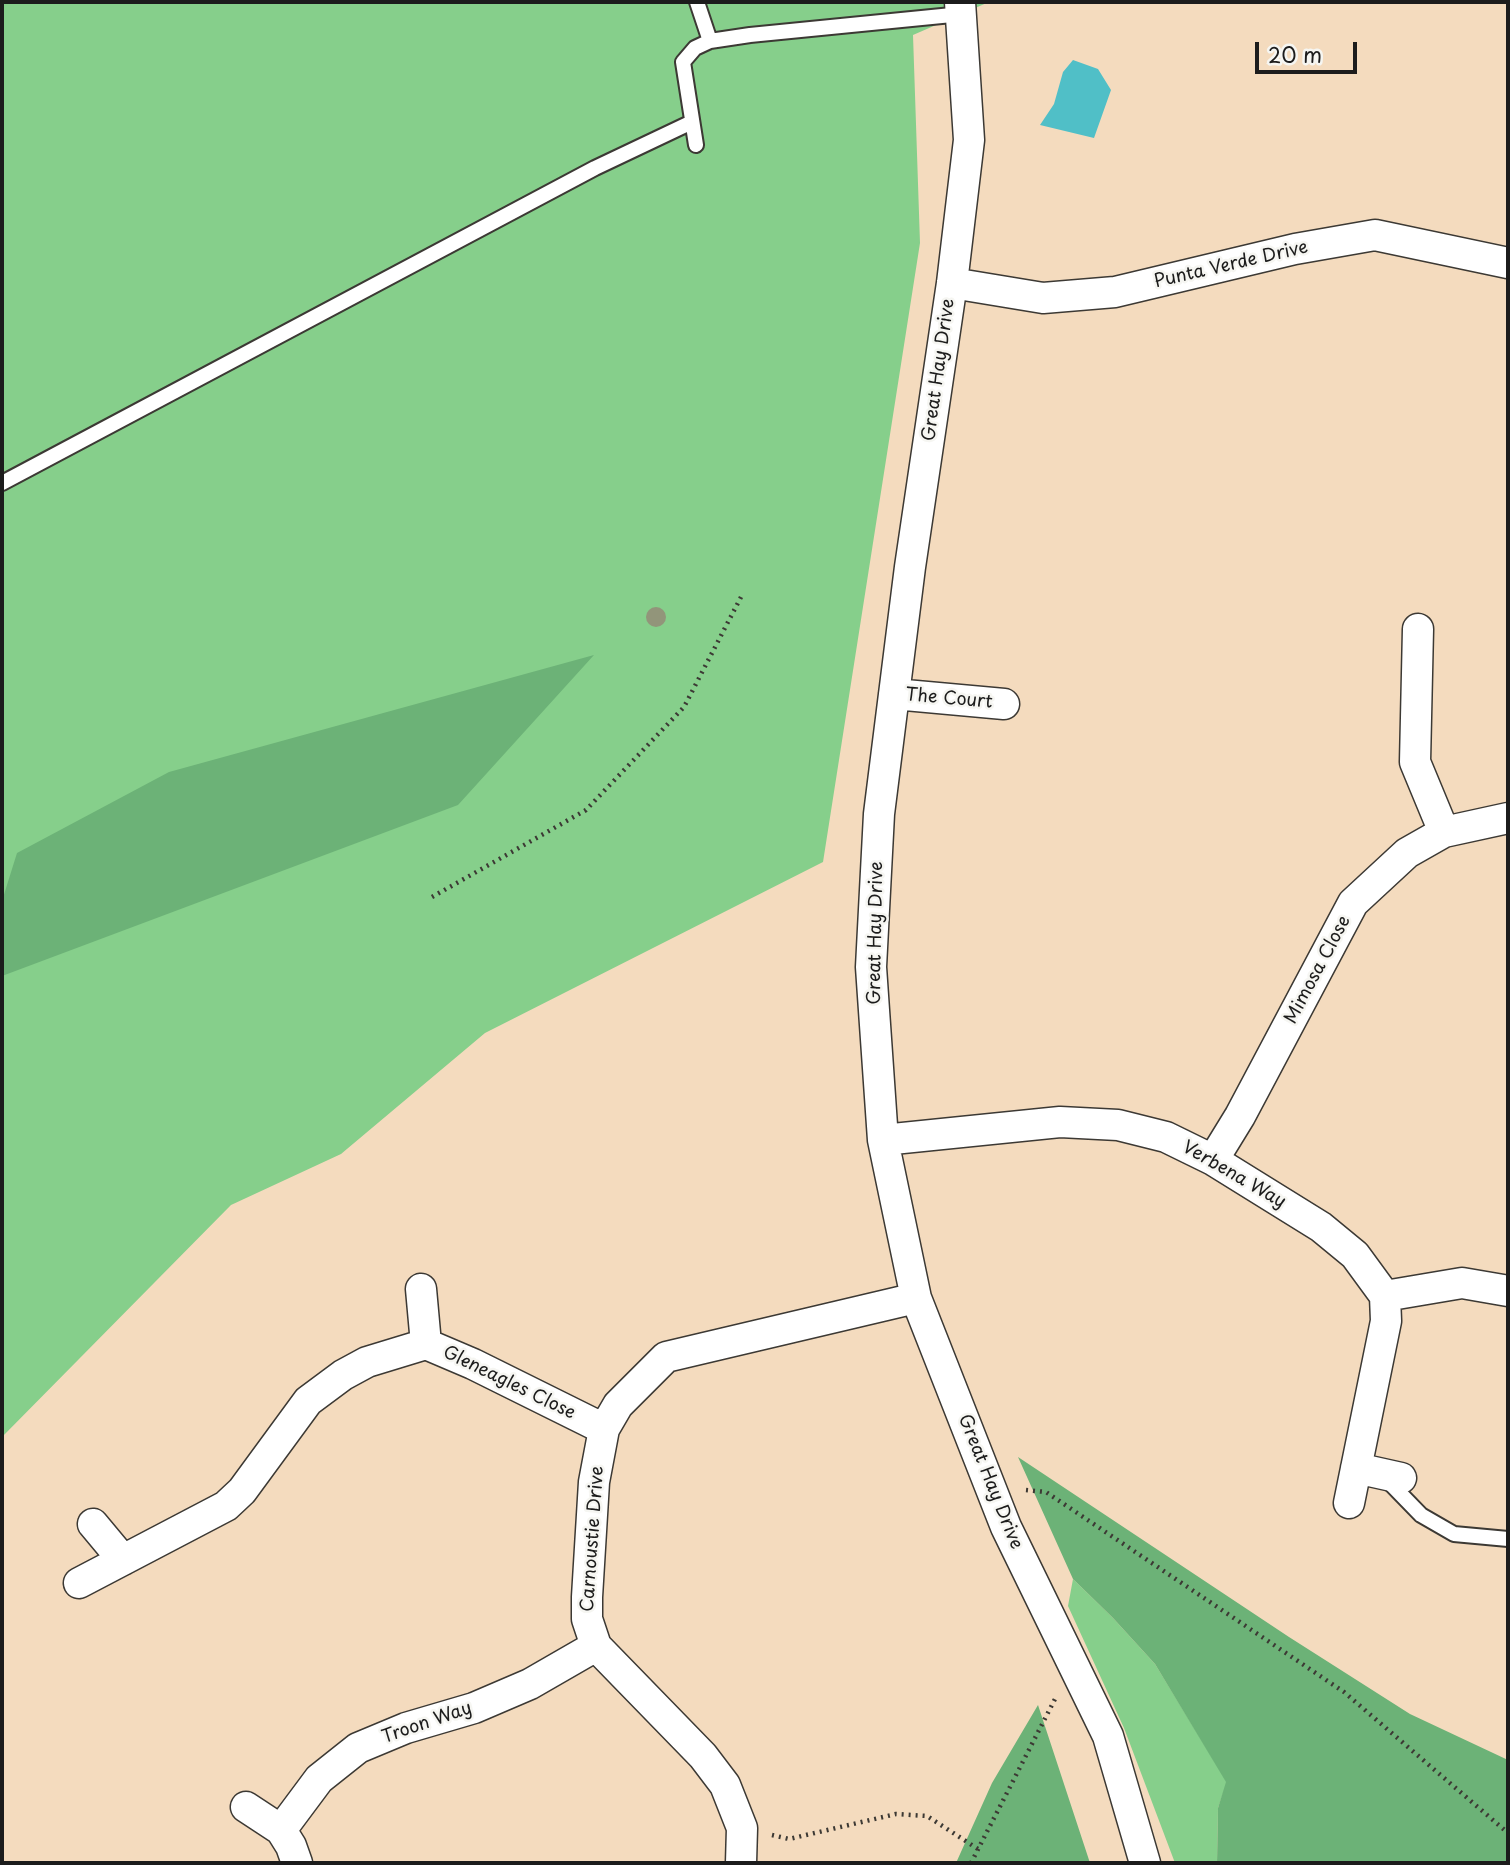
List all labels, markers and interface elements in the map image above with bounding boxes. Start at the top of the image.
scale bar [1258,28,1360,72]
text: 20 m [1268,38,1322,70]
street label: Punta Verde Drive [1152,237,1310,293]
street label: Great Hay Drive [918,297,960,443]
street label: The Court [905,684,993,714]
street label: Great Hay Drive [864,861,888,1005]
street label: Mimosa Close [1280,912,1356,1028]
street label: Verbena Way [1178,1137,1290,1213]
street label: Gleneagles Close [439,1342,579,1424]
street label: Great Hay Drive [953,1411,1027,1553]
street label: Carnoustie Drive [577,1465,609,1613]
street label: Troon Way [379,1698,475,1748]

